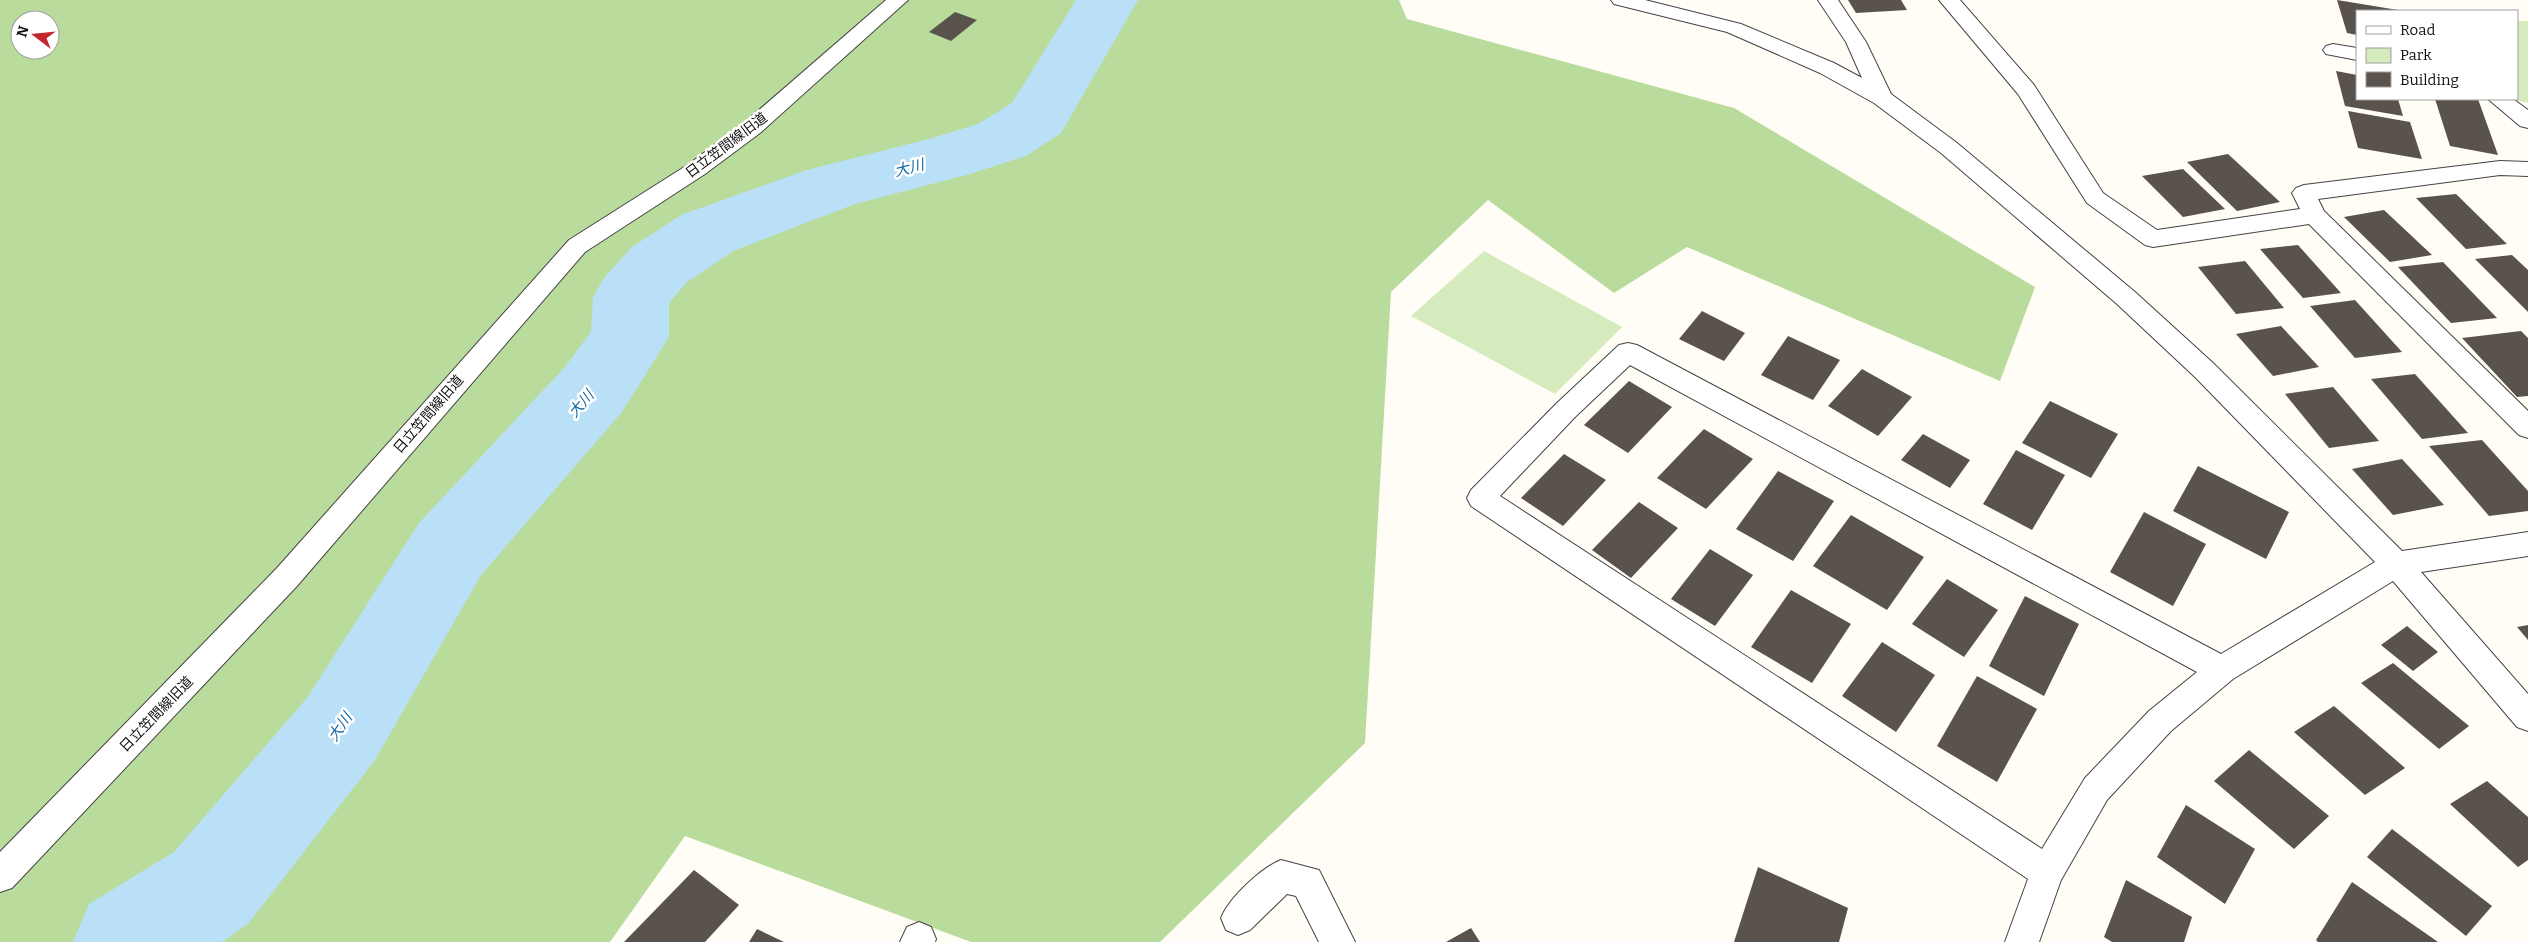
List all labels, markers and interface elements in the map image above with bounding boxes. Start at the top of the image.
north arrow [10,10,60,60]
legend [2356,10,2518,100]
text: Road [2400,21,2435,39]
text: N [13,24,33,39]
text: Park [2400,46,2432,64]
text: Building [2400,71,2459,89]
street label: 日立笠間線旧道 [682,109,771,182]
water label: 大川 [892,155,928,180]
street label: 日立笠間線旧道 [390,372,467,457]
water label: 大川 [564,385,599,421]
street label: 日立笠間線旧道 [116,673,197,755]
water label: 大川 [324,708,357,744]

